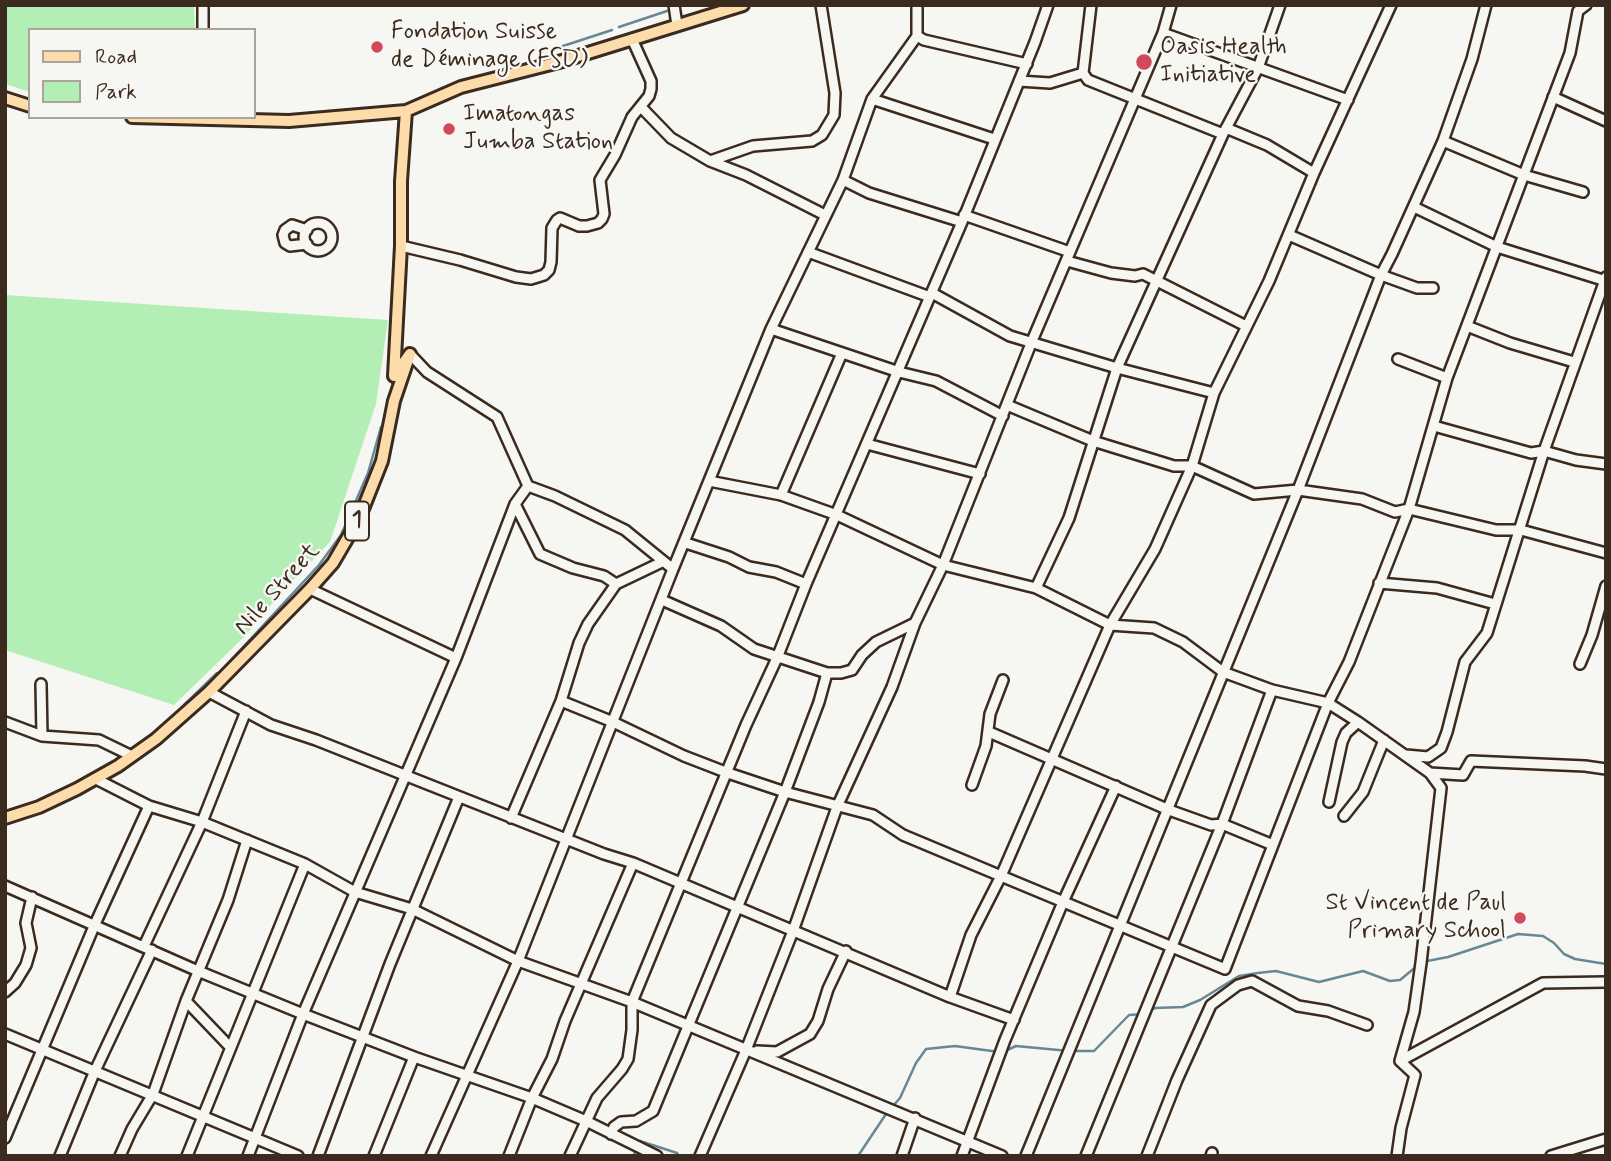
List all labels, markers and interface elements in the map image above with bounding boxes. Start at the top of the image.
place label: Fondation Suisse de Déminage (FSD) [391,19,588,75]
legend [28,28,256,119]
place label: Oasis Health Initiative [1160,34,1287,90]
marker: Fondation Suisse de Déminage (FSD) [369,39,385,55]
text: Road [95,43,137,71]
marker: Oasis Health Initiative [1134,52,1154,72]
text: Park [95,78,137,106]
place label: Imatongas Jumba Station [463,101,613,157]
marker: Imatongas Jumba Station [441,121,457,137]
road number: 1 [345,502,369,540]
street label: Nile Street [229,538,327,642]
place label: St Vincent de Paul Primary School [1326,890,1506,946]
marker: St Vincent de Paul Primary School [1512,910,1528,926]

